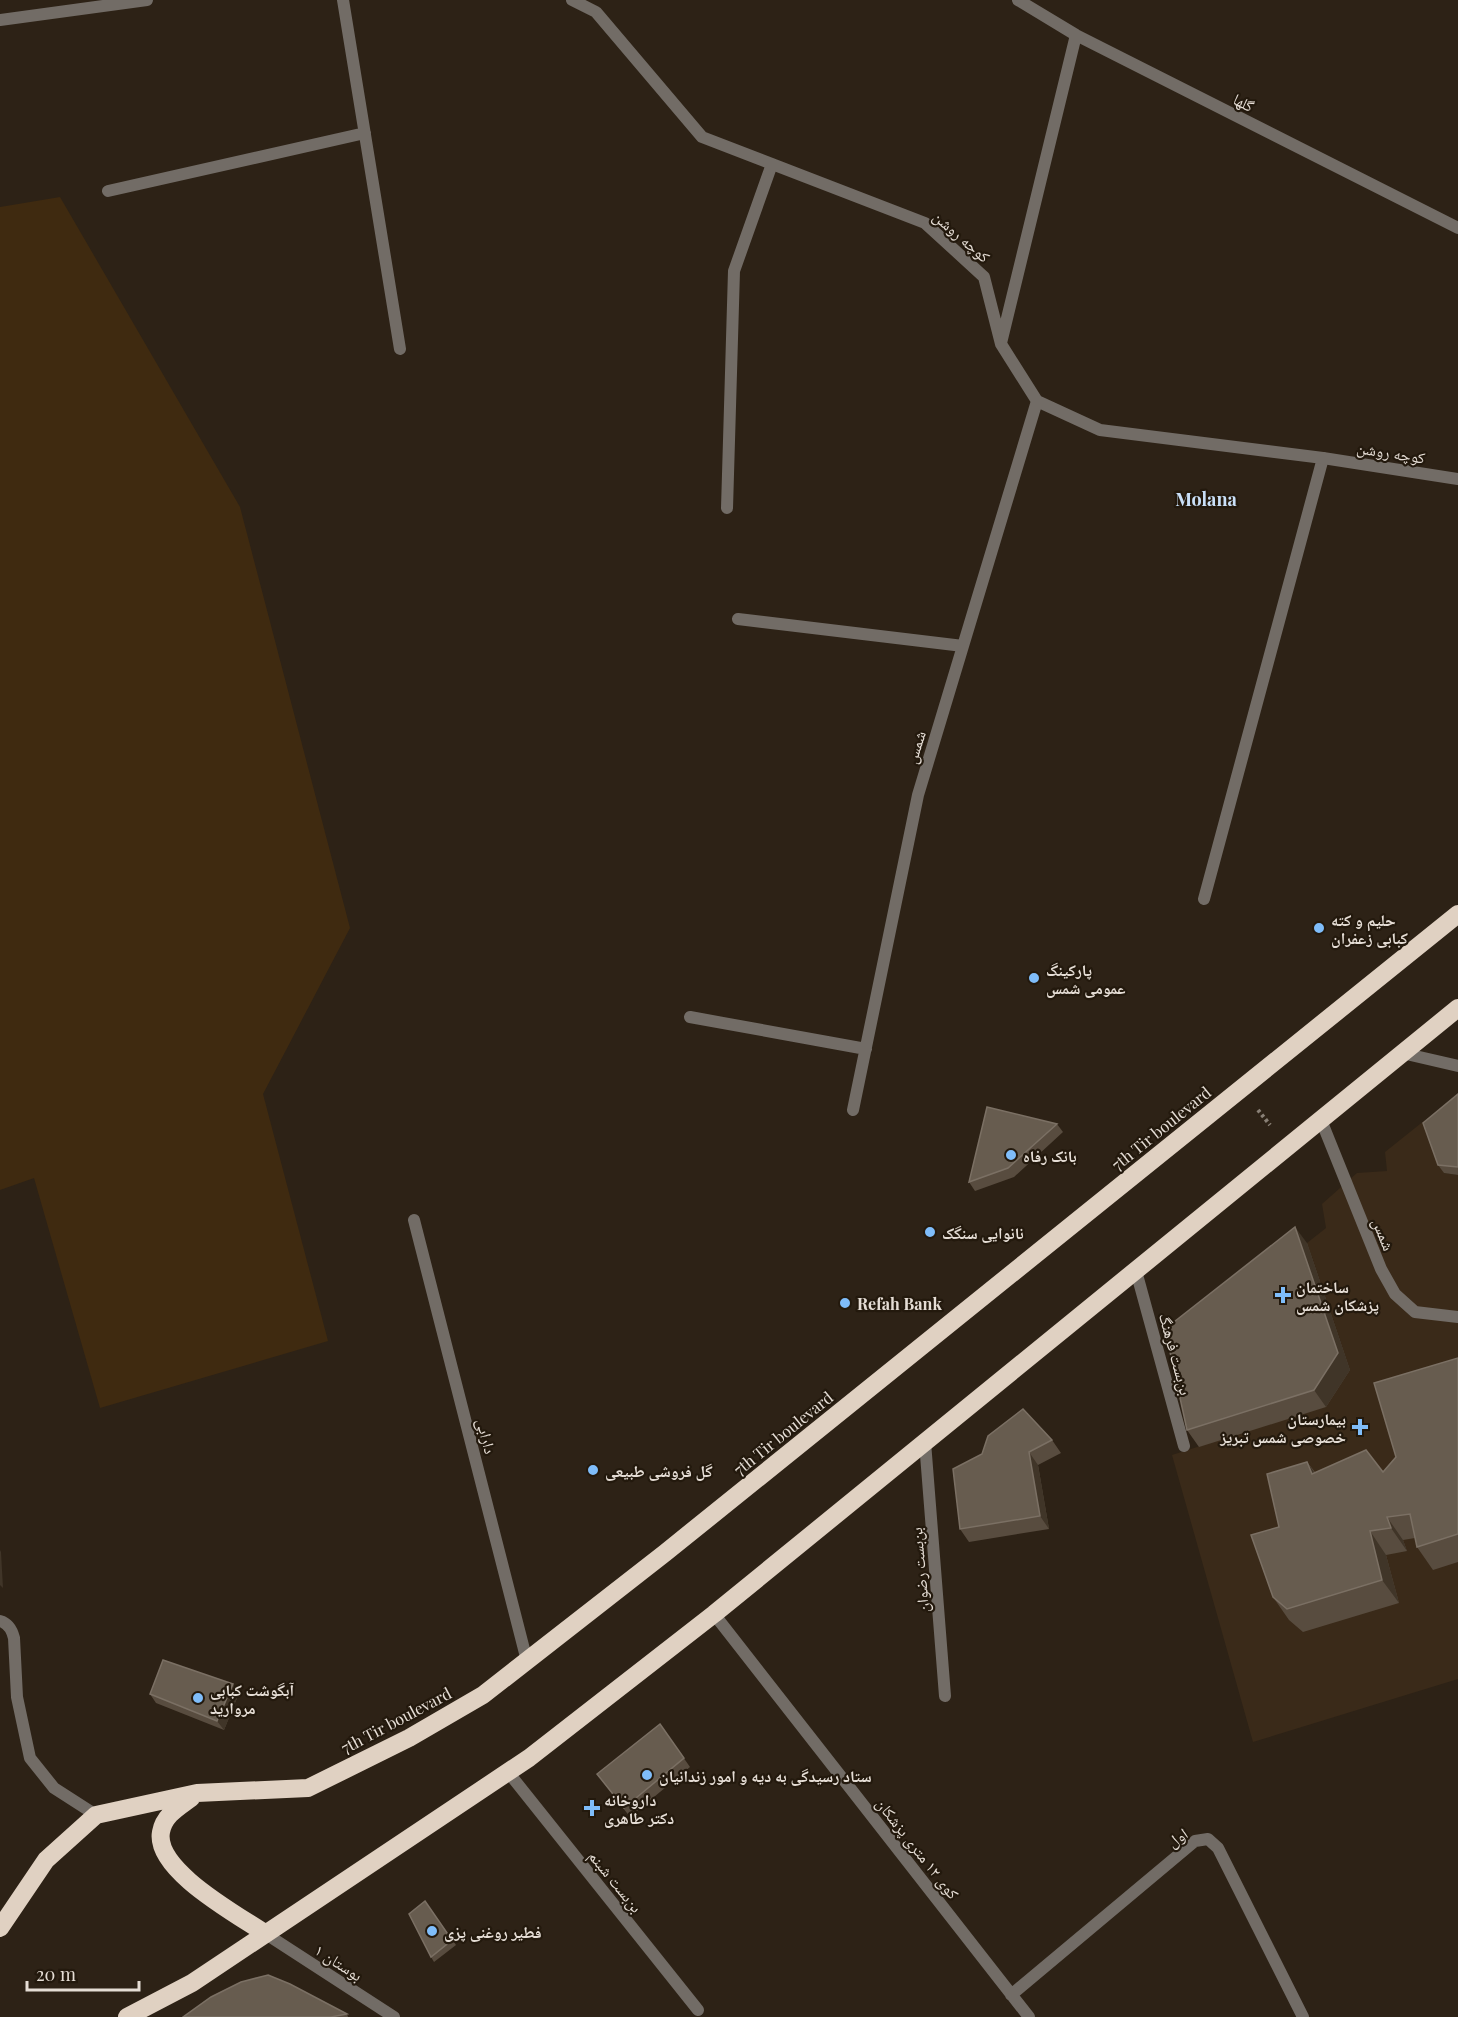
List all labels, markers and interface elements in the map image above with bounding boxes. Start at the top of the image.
street label: گلها [1230,88,1258,116]
street label: کوچه روشن [928,205,995,268]
street label: کوچه روشن [1355,436,1427,469]
district label: Molana [1175,487,1237,511]
street label: شمس [900,728,931,766]
place label: حلیم و کته کبابی زعفران [1331,909,1408,948]
marker: حلیم و کته کبابی زعفران [1312,921,1326,935]
place label: پارکینگ عمومی شمس [1046,959,1125,998]
marker: پارکینگ عمومی شمس [1027,971,1041,985]
street label: 7th Tir boulevard [1107,1081,1215,1175]
place label: بانک رفاه [1023,1145,1077,1166]
marker: بانک رفاه [1004,1148,1018,1162]
street label: شمس [1367,1215,1400,1254]
place label: نانوایی سنگک [942,1222,1024,1243]
marker: نانوایی سنگک [923,1225,937,1239]
place label: ساختمان پزشکان شمس [1296,1276,1379,1315]
marker: ساختمان پزشکان شمس [1274,1286,1292,1304]
place label: Refah Bank [857,1293,942,1314]
marker: Refah Bank [838,1296,852,1310]
street label: بن‌بست فرهنگ [1154,1311,1197,1398]
street label: 7th Tir boulevard [729,1386,837,1480]
place label: بیمارستان خصوصی شمس تبریز [1219,1408,1346,1447]
street label: دارابی [472,1416,502,1456]
marker: بیمارستان خصوصی شمس تبریز [1351,1418,1369,1436]
place label: گل فروشی طبیعی [605,1460,713,1481]
marker: گل فروشی طبیعی [586,1463,600,1477]
street label: بن‌بست رضوان [905,1527,934,1613]
place label: آبگوشت کبابی مروارید [210,1679,295,1718]
street label: 7th Tir boulevard [337,1682,455,1758]
marker: آبگوشت کبابی مروارید [191,1691,205,1705]
place label: ستاد رسیدگی به دیه و امور زندانیان [659,1765,872,1786]
marker: ستاد رسیدگی به دیه و امور زندانیان [640,1768,654,1782]
place label: داروخانه دکتر طاهری [604,1789,674,1828]
street label: کوی ۱۲ متری پزشکان [871,1793,964,1904]
marker: داروخانه دکتر طاهری [585,1801,599,1815]
street label: اول [1162,1822,1192,1852]
street label: بن‌بست شبنم [584,1846,647,1917]
place label: فطیر روغنی پزی [444,1921,542,1942]
marker: فطیر روغنی پزی [425,1924,439,1938]
street label: بوستان ۱ [311,1939,367,1986]
scale bar [27,1954,140,1992]
text: 20 m [36,1962,76,1986]

